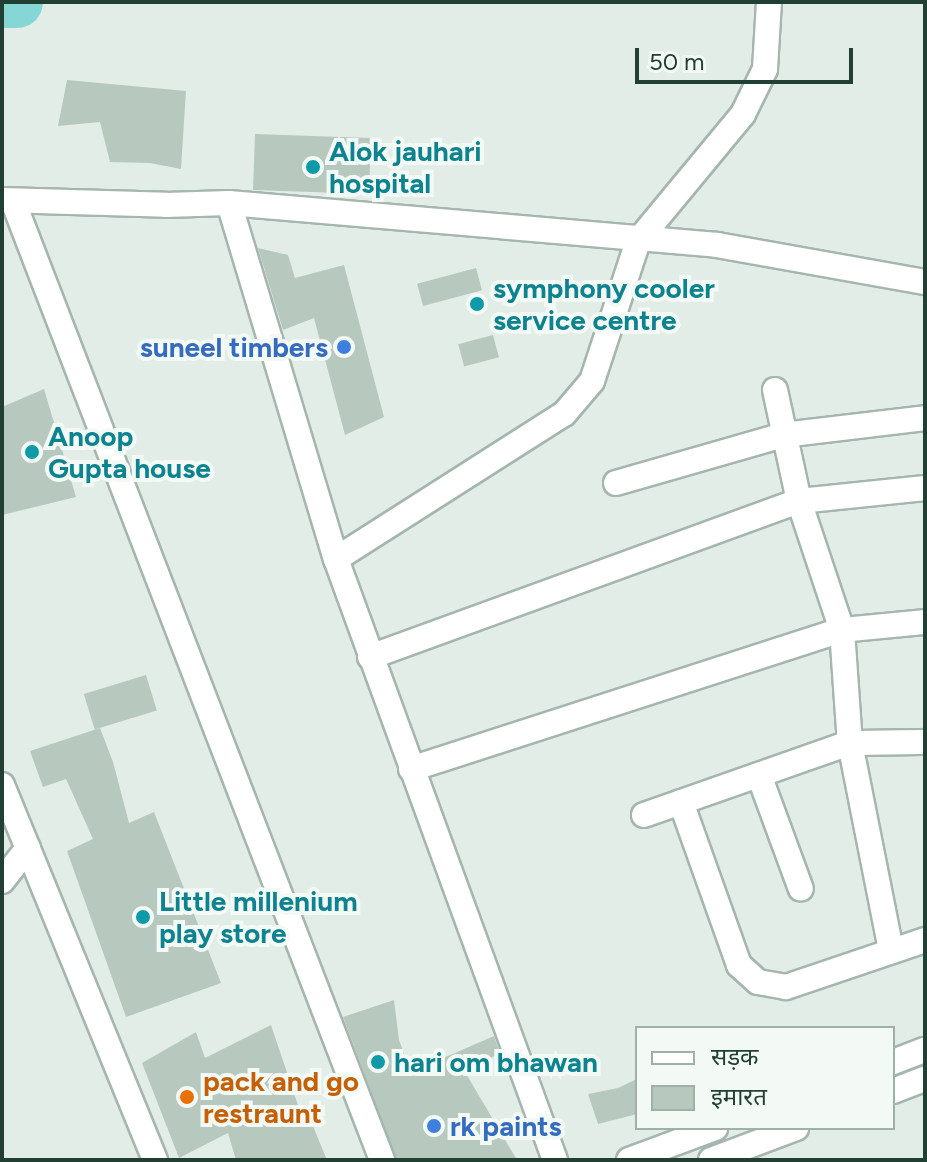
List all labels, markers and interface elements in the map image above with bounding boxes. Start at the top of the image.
scale bar [639,32,857,82]
text: 50 m [649,47,705,76]
place label: Alok jauhari hospital [329,134,482,200]
marker: Alok jauhari hospital [304,158,322,176]
place label: symphony cooler service centre [493,271,715,337]
marker: symphony cooler service centre [468,295,486,313]
place label: suneel timbers [140,330,328,364]
marker: suneel timbers [335,338,353,356]
place label: Anoop Gupta house [48,419,211,485]
marker: Anoop Gupta house [23,443,41,461]
place label: Little millenium play store [159,884,358,950]
marker: Little millenium play store [134,908,152,926]
legend [635,1026,895,1130]
text: सड़क [711,1042,759,1071]
place label: hari om bhawan [394,1045,598,1079]
marker: hari om bhawan [369,1053,387,1071]
place label: pack and go restraunt [203,1064,359,1130]
text: इमारत [711,1082,767,1111]
marker: pack and go restraunt [178,1088,196,1106]
place label: rk paints [450,1109,562,1143]
marker: rk paints [425,1117,443,1135]

